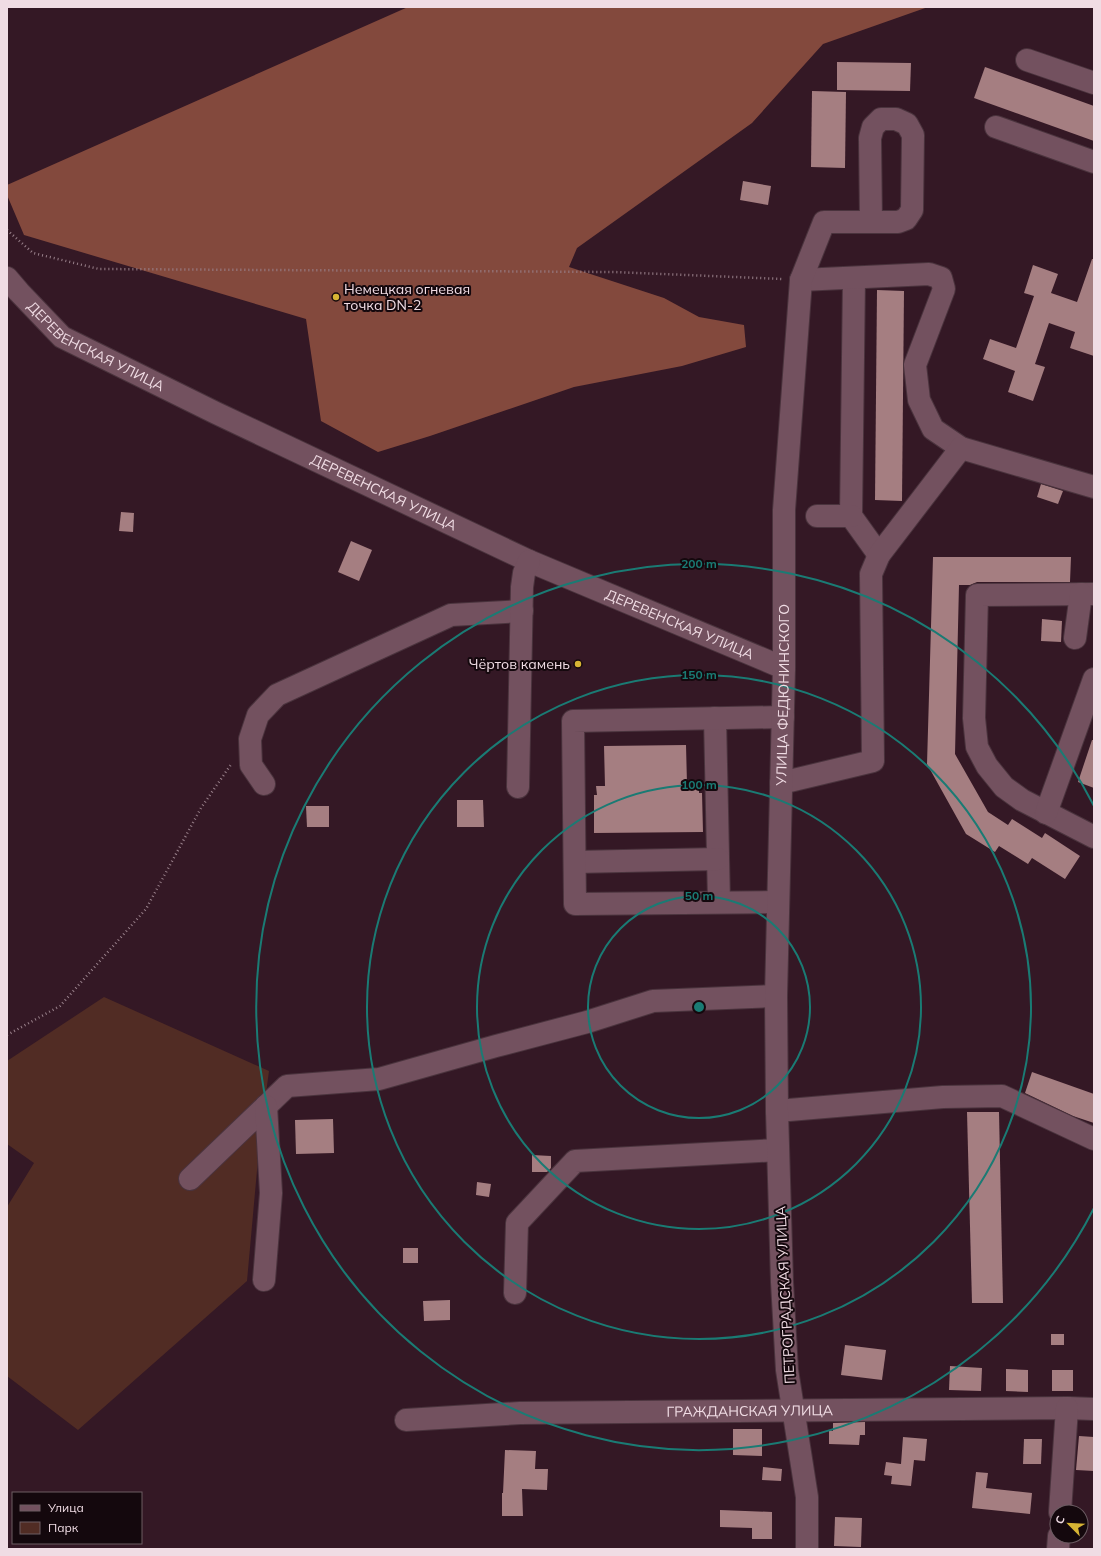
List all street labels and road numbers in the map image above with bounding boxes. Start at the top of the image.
street label: ДЕРЕВЕНСКАЯ УЛИЦА [23,297,168,395]
street label: ДЕРЕВЕНСКАЯ УЛИЦА [308,450,460,535]
street label: ДЕРЕВЕНСКАЯ УЛИЦА [603,585,757,664]
street label: УЛИЦА ФЕДЮНИНСКОГО [772,604,793,787]
street label: ПЕТРОГРАДСКАЯ УЛИЦА [771,1205,799,1385]
street label: ГРАЖДАНСКАЯ УЛИЦА [666,1401,834,1421]

